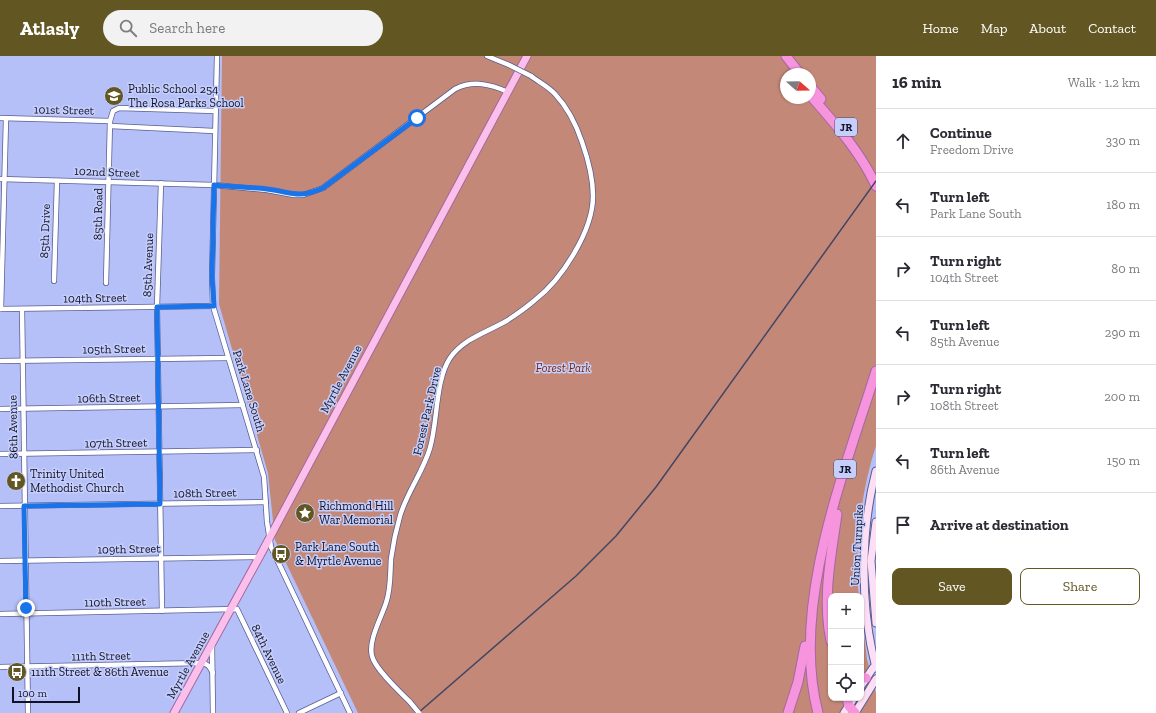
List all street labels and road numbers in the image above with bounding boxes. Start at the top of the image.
street label: 101st Street [34,102,95,118]
road number: JR [835,118,857,136]
street label: 102nd Street [74,164,141,180]
street label: 85th Road [91,187,105,240]
street label: 85th Drive [37,203,53,259]
street label: 85th Avenue [140,232,156,297]
street label: 104th Street [63,290,127,306]
street label: 105th Street [82,341,146,357]
street label: Myrtle Avenue [317,342,365,415]
street label: Park Lane South [230,349,268,434]
street label: Forest Park Drive [410,365,444,457]
street label: 106th Street [77,390,141,406]
street label: 86th Avenue [5,394,21,459]
street label: 107th Street [85,435,148,451]
road number: JR [834,460,856,478]
street label: 108th Street [173,485,237,501]
street label: Union Turnpike [848,503,866,586]
street label: 109th Street [97,541,161,557]
street label: 110th Street [84,594,146,610]
street label: 84th Avenue [249,622,290,686]
street label: Myrtle Avenue [164,628,212,701]
street label: 111th Street [71,648,131,664]

